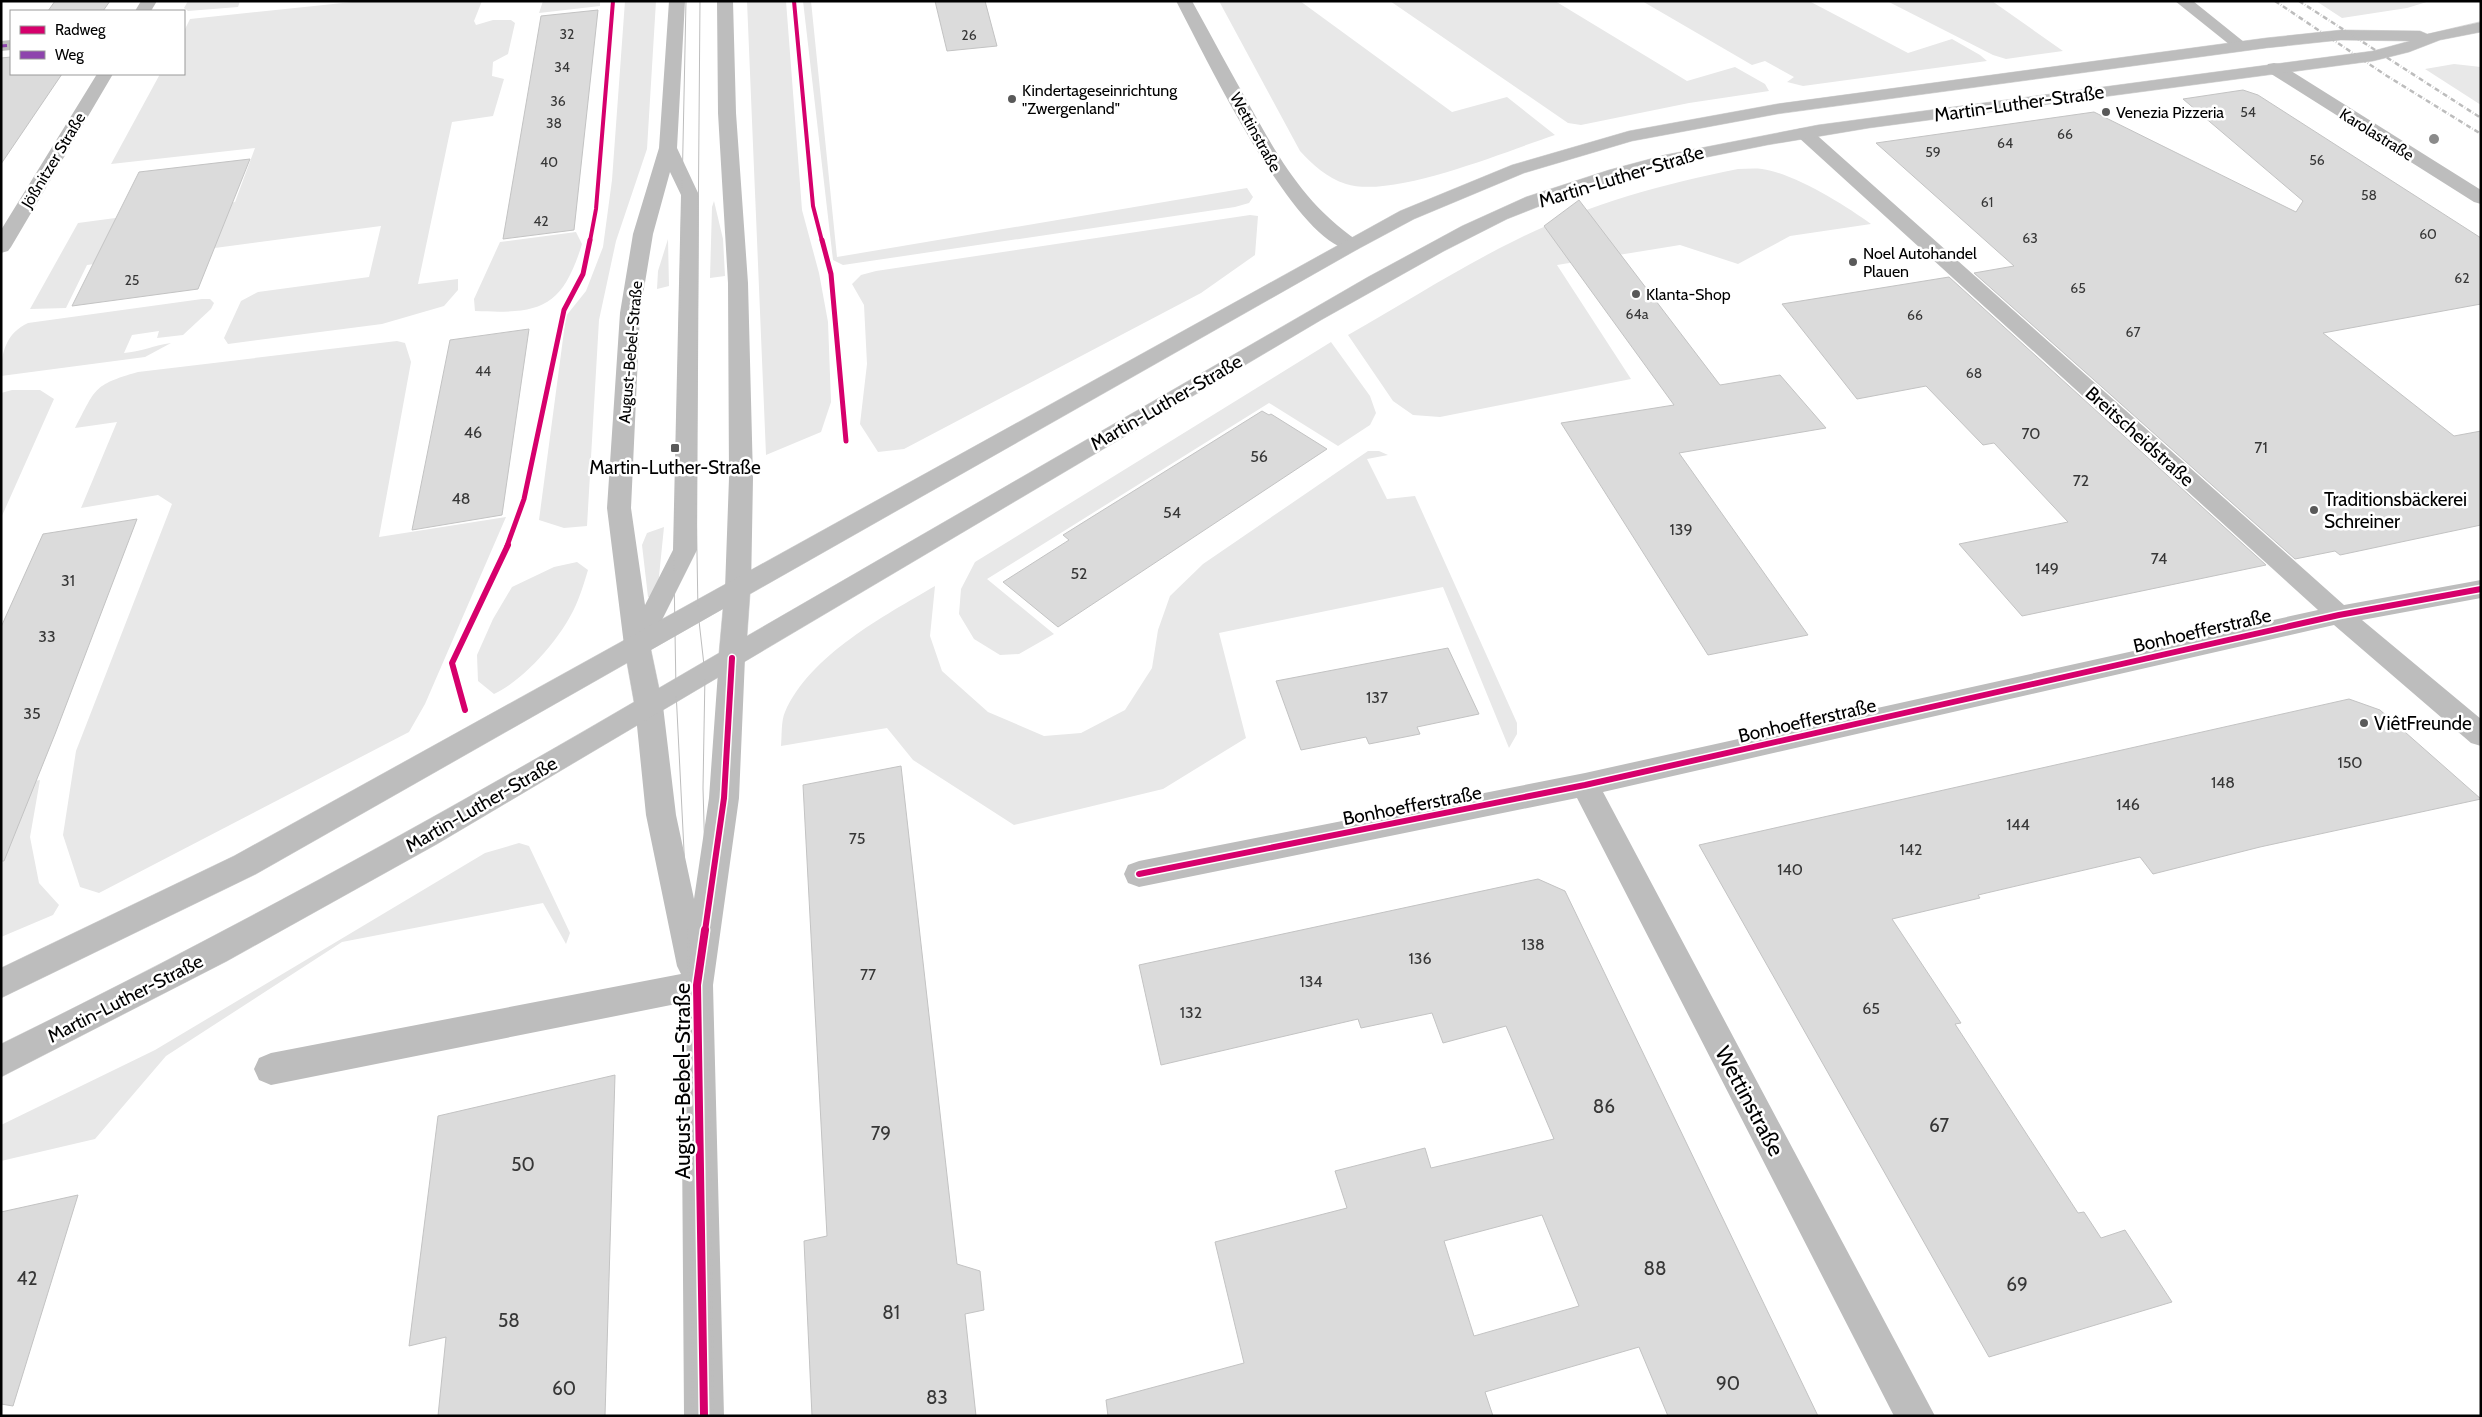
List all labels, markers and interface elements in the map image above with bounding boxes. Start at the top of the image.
legend [10,10,185,75]
text: Radweg [55,21,106,39]
house number: 32 [560,25,574,43]
house number: 26 [961,26,977,44]
text: Weg [55,46,84,64]
house number: 34 [554,58,570,76]
street label: Martin-Luther-Straße [1933,80,2106,127]
place label: Kindertageseinrichtung "Zwergenland" [1022,81,1178,118]
street label: Wettinstraße [1226,89,1285,175]
house number: 36 [550,92,566,110]
marker: Kindertageseinrichtung "Zwergenland" [1006,93,1018,105]
place label: Venezia Pizzeria [2116,103,2224,122]
house number: 54 [2240,103,2256,121]
street label: Karolastraße [2336,104,2417,165]
marker: Venezia Pizzeria [2100,106,2112,118]
street label: Jößnitzer Straße [17,109,89,212]
house number: 38 [546,114,562,132]
house number: 66 [2057,125,2073,143]
house number: 64 [1997,134,2013,152]
street label: Martin-Luther-Straße [1536,140,1707,213]
house number: 59 [1925,143,1941,161]
house number: 56 [2309,151,2325,169]
house number: 40 [540,153,558,171]
house number: 58 [2361,186,2377,204]
house number: 61 [1981,193,1993,211]
house number: 42 [533,212,549,230]
house number: 60 [2419,225,2437,243]
house number: 63 [2022,229,2038,247]
place label: Noel Autohandel Plauen [1863,244,1977,281]
marker: Noel Autohandel Plauen [1847,256,1859,268]
house number: 62 [2454,269,2470,287]
house number: 25 [125,271,139,289]
house number: 65 [2070,279,2086,297]
street label: August-Bebel-Straße [615,280,646,424]
place label: Klanta-Shop [1646,285,1731,304]
marker: Klanta-Shop [1630,288,1642,300]
house number: 64a [1626,305,1649,323]
house number: 66 [1907,306,1923,324]
house number: 67 [2126,323,2140,341]
street label: Martin-Luther-Straße [1086,349,1247,455]
house number: 44 [475,362,491,380]
house number: 68 [1966,364,1982,382]
street label: Breitscheidstraße [2081,382,2199,491]
house number: 46 [464,423,482,442]
house number: 70 [2021,424,2041,443]
house number: 71 [2254,438,2268,457]
marker: Martin-Luther-Straße [669,442,681,454]
house number: 56 [1250,447,1268,466]
place label: Martin-Luther-Straße [589,456,761,479]
house number: 72 [2073,471,2089,490]
place label: Traditionsbäckerei Schreiner [2324,488,2467,533]
house number: 48 [452,489,470,508]
house number: 54 [1163,503,1181,522]
marker: Traditionsbäckerei Schreiner [2308,504,2320,516]
house number: 139 [1670,520,1692,539]
house number: 74 [2151,549,2167,568]
house number: 149 [2035,559,2059,578]
house number: 52 [1070,564,1088,583]
house number: 31 [61,571,75,590]
street label: Bonhoefferstraße [2131,603,2274,658]
house number: 33 [38,627,56,646]
house number: 137 [1366,688,1388,707]
street label: Bonhoefferstraße [1736,693,1879,748]
house number: 35 [23,704,41,723]
place label: ViêtFreunde [2374,712,2472,735]
marker: ViêtFreunde [2358,717,2370,729]
street label: Martin-Luther-Straße [401,751,562,857]
house number: 150 [2337,753,2363,772]
house number: 148 [2211,773,2235,792]
street label: Bonhoefferstraße [1341,781,1484,830]
house number: 146 [2116,795,2140,814]
house number: 144 [2006,815,2030,834]
house number: 75 [849,829,865,848]
house number: 142 [1900,840,1922,859]
house number: 140 [1777,860,1803,879]
house number: 138 [1521,935,1545,954]
street label: Martin-Luther-Straße [44,949,207,1048]
house number: 136 [1409,949,1431,968]
house number: 77 [860,965,876,984]
house number: 134 [1299,972,1323,991]
street label: August-Bebel-Straße [669,983,696,1179]
house number: 65 [1862,999,1880,1018]
house number: 132 [1180,1003,1202,1022]
street label: Wettinstraße [1709,1042,1790,1161]
house number: 86 [1593,1095,1615,1118]
house number: 67 [1929,1114,1950,1137]
house number: 79 [871,1122,891,1145]
house number: 50 [511,1153,535,1176]
house number: 88 [1643,1257,1667,1280]
house number: 42 [17,1267,37,1290]
house number: 69 [2006,1273,2028,1296]
house number: 81 [882,1301,900,1324]
house number: 58 [498,1309,520,1332]
house number: 90 [1716,1372,1740,1395]
house number: 60 [552,1377,576,1400]
house number: 83 [926,1386,948,1409]

